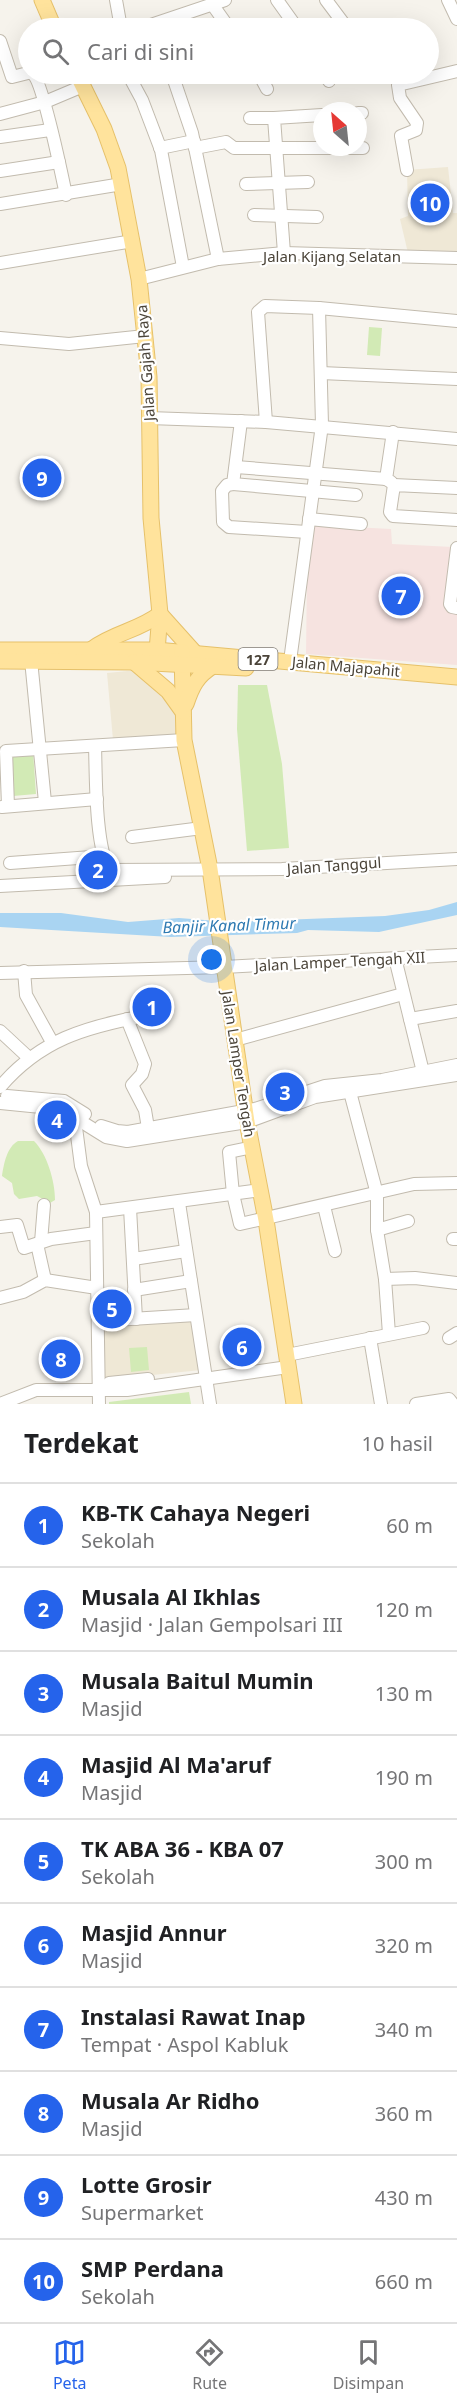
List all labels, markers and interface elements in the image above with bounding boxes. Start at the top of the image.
search box [18,18,439,84]
icon: search [39,35,72,68]
text: Cari di sini [87,36,194,66]
north arrow [313,102,367,156]
pin: 10 [410,180,450,226]
street label: Jalan Kijang Selatan [261,246,401,266]
street label: Jalan Gajah Raya [131,304,159,424]
pin: 9 [22,456,62,500]
pin: 7 [382,574,420,618]
road number: 127 [238,648,278,670]
street label: Jalan Majapahit [289,651,401,681]
pin: 2 [78,848,118,892]
street label: Jalan Tanggul [284,852,382,878]
water label: Banjir Kanal Timur [162,912,297,938]
your location [197,945,226,974]
street label: Jalan Lamper Tengah XII [252,947,426,976]
pin: 1 [132,984,172,1030]
street label: Jalan Lamper Tengah [217,987,260,1139]
pin: 3 [266,1070,304,1114]
pin: 4 [38,1098,76,1142]
pin: 5 [92,1286,132,1332]
pin: 6 [222,1324,262,1370]
pin: 8 [42,1336,80,1382]
text: Terdekat [24,1425,139,1461]
text: 10 hasil [361,1430,433,1457]
text: KB-TK Cahaya Negeri [81,1497,310,1527]
text: 1 [38,1512,49,1539]
text: 60 m [386,1512,433,1539]
text: Sekolah [81,1527,155,1554]
text: Musala Al Ikhlas [81,1581,261,1611]
text: 2 [38,1596,49,1623]
text: 120 m [375,1596,433,1623]
text: Masjid · Jalan Gempolsari III [81,1611,343,1638]
text: Musala Baitul Mumin [81,1665,314,1695]
text: 3 [38,1680,49,1707]
text: 130 m [375,1680,433,1707]
text: Masjid [81,1695,143,1722]
text: Masjid Al Ma'aruf [81,1749,271,1779]
text: 4 [38,1764,49,1791]
text: 190 m [375,1764,433,1791]
text: Masjid [81,1779,143,1806]
text: TK ABA 36 - KBA 07 [81,1833,284,1863]
text: 5 [38,1848,49,1875]
text: 300 m [375,1848,433,1875]
text: Sekolah [81,1863,155,1890]
text: Masjid Annur [81,1917,227,1947]
text: 6 [38,1932,49,1959]
text: 320 m [375,1932,433,1959]
text: Masjid [81,1947,143,1974]
text: Instalasi Rawat Inap [81,2001,306,2031]
text: 7 [38,2016,49,2043]
text: 340 m [375,2016,433,2043]
text: Tempat · Aspol Kabluk [81,2031,288,2058]
text: Musala Ar Ridho [81,2085,259,2115]
text: 8 [38,2100,49,2127]
text: 360 m [375,2100,433,2127]
text: Masjid [81,2115,143,2142]
text: Lotte Grosir [81,2169,212,2199]
text: 9 [38,2184,49,2211]
text: 430 m [375,2184,433,2211]
text: Supermarket [81,2199,204,2226]
text: SMP Perdana [81,2253,224,2283]
text: 10 [32,2268,55,2295]
text: 660 m [375,2268,433,2295]
text: Sekolah [81,2283,155,2310]
tab: Peta [53,2336,86,2394]
tab: Rute [192,2336,227,2394]
tab: Disimpan [333,2336,404,2394]

